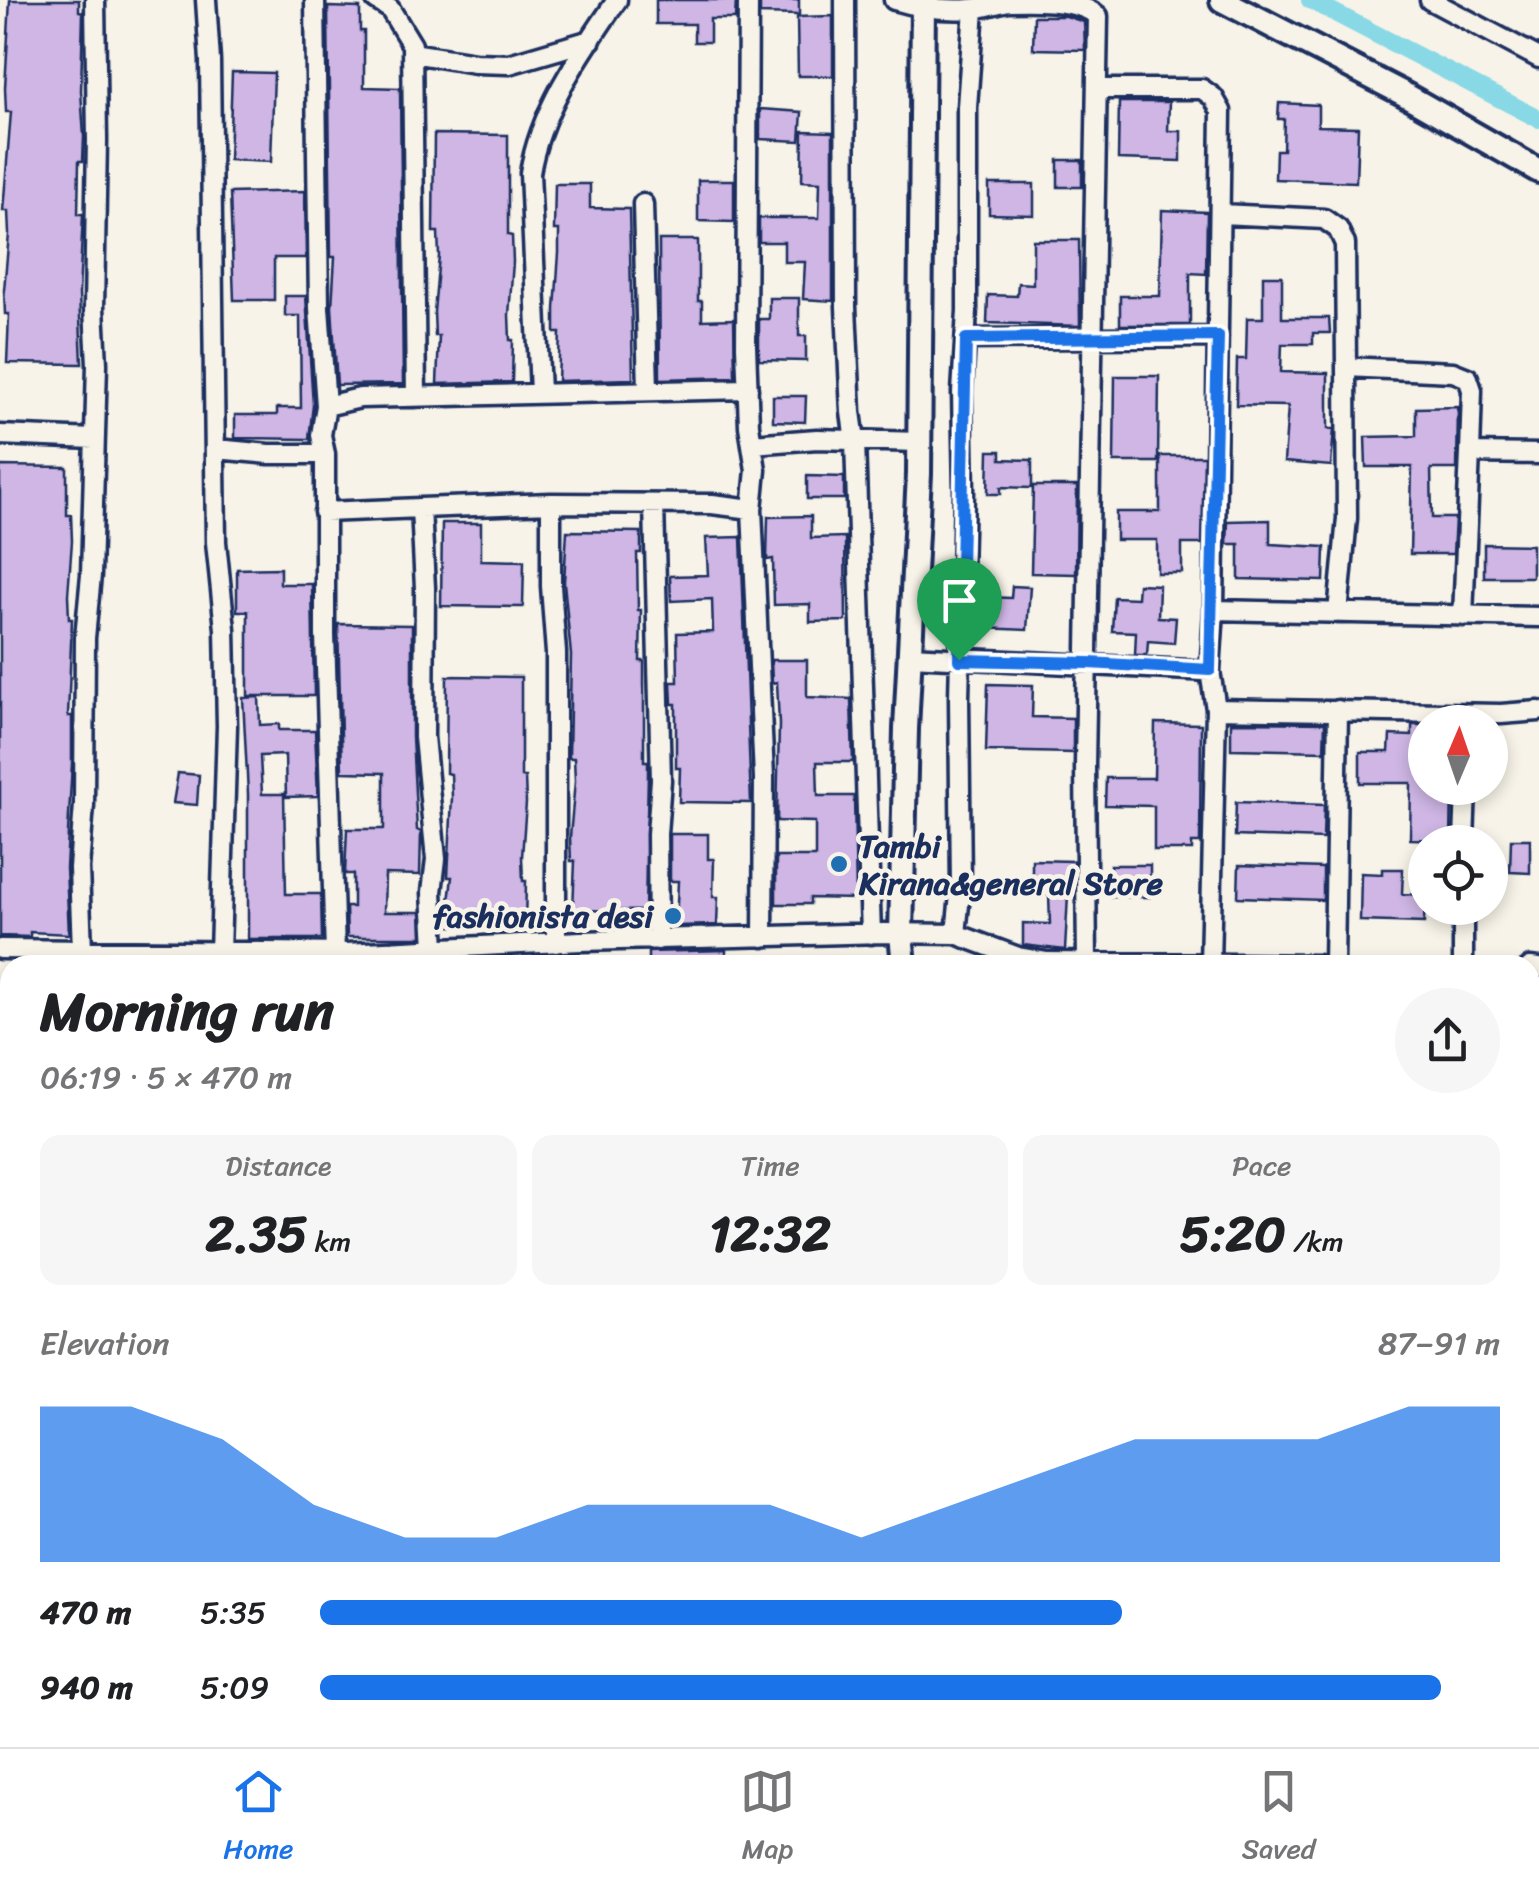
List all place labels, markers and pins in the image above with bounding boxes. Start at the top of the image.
pin [917,558,1002,661]
place label: Tambi Kirana&general Store [858,818,1163,912]
marker: Tambi Kirana&general Store [828,853,850,875]
place label: fashionista desi [433,888,655,945]
marker: fashionista desi [662,905,684,927]

